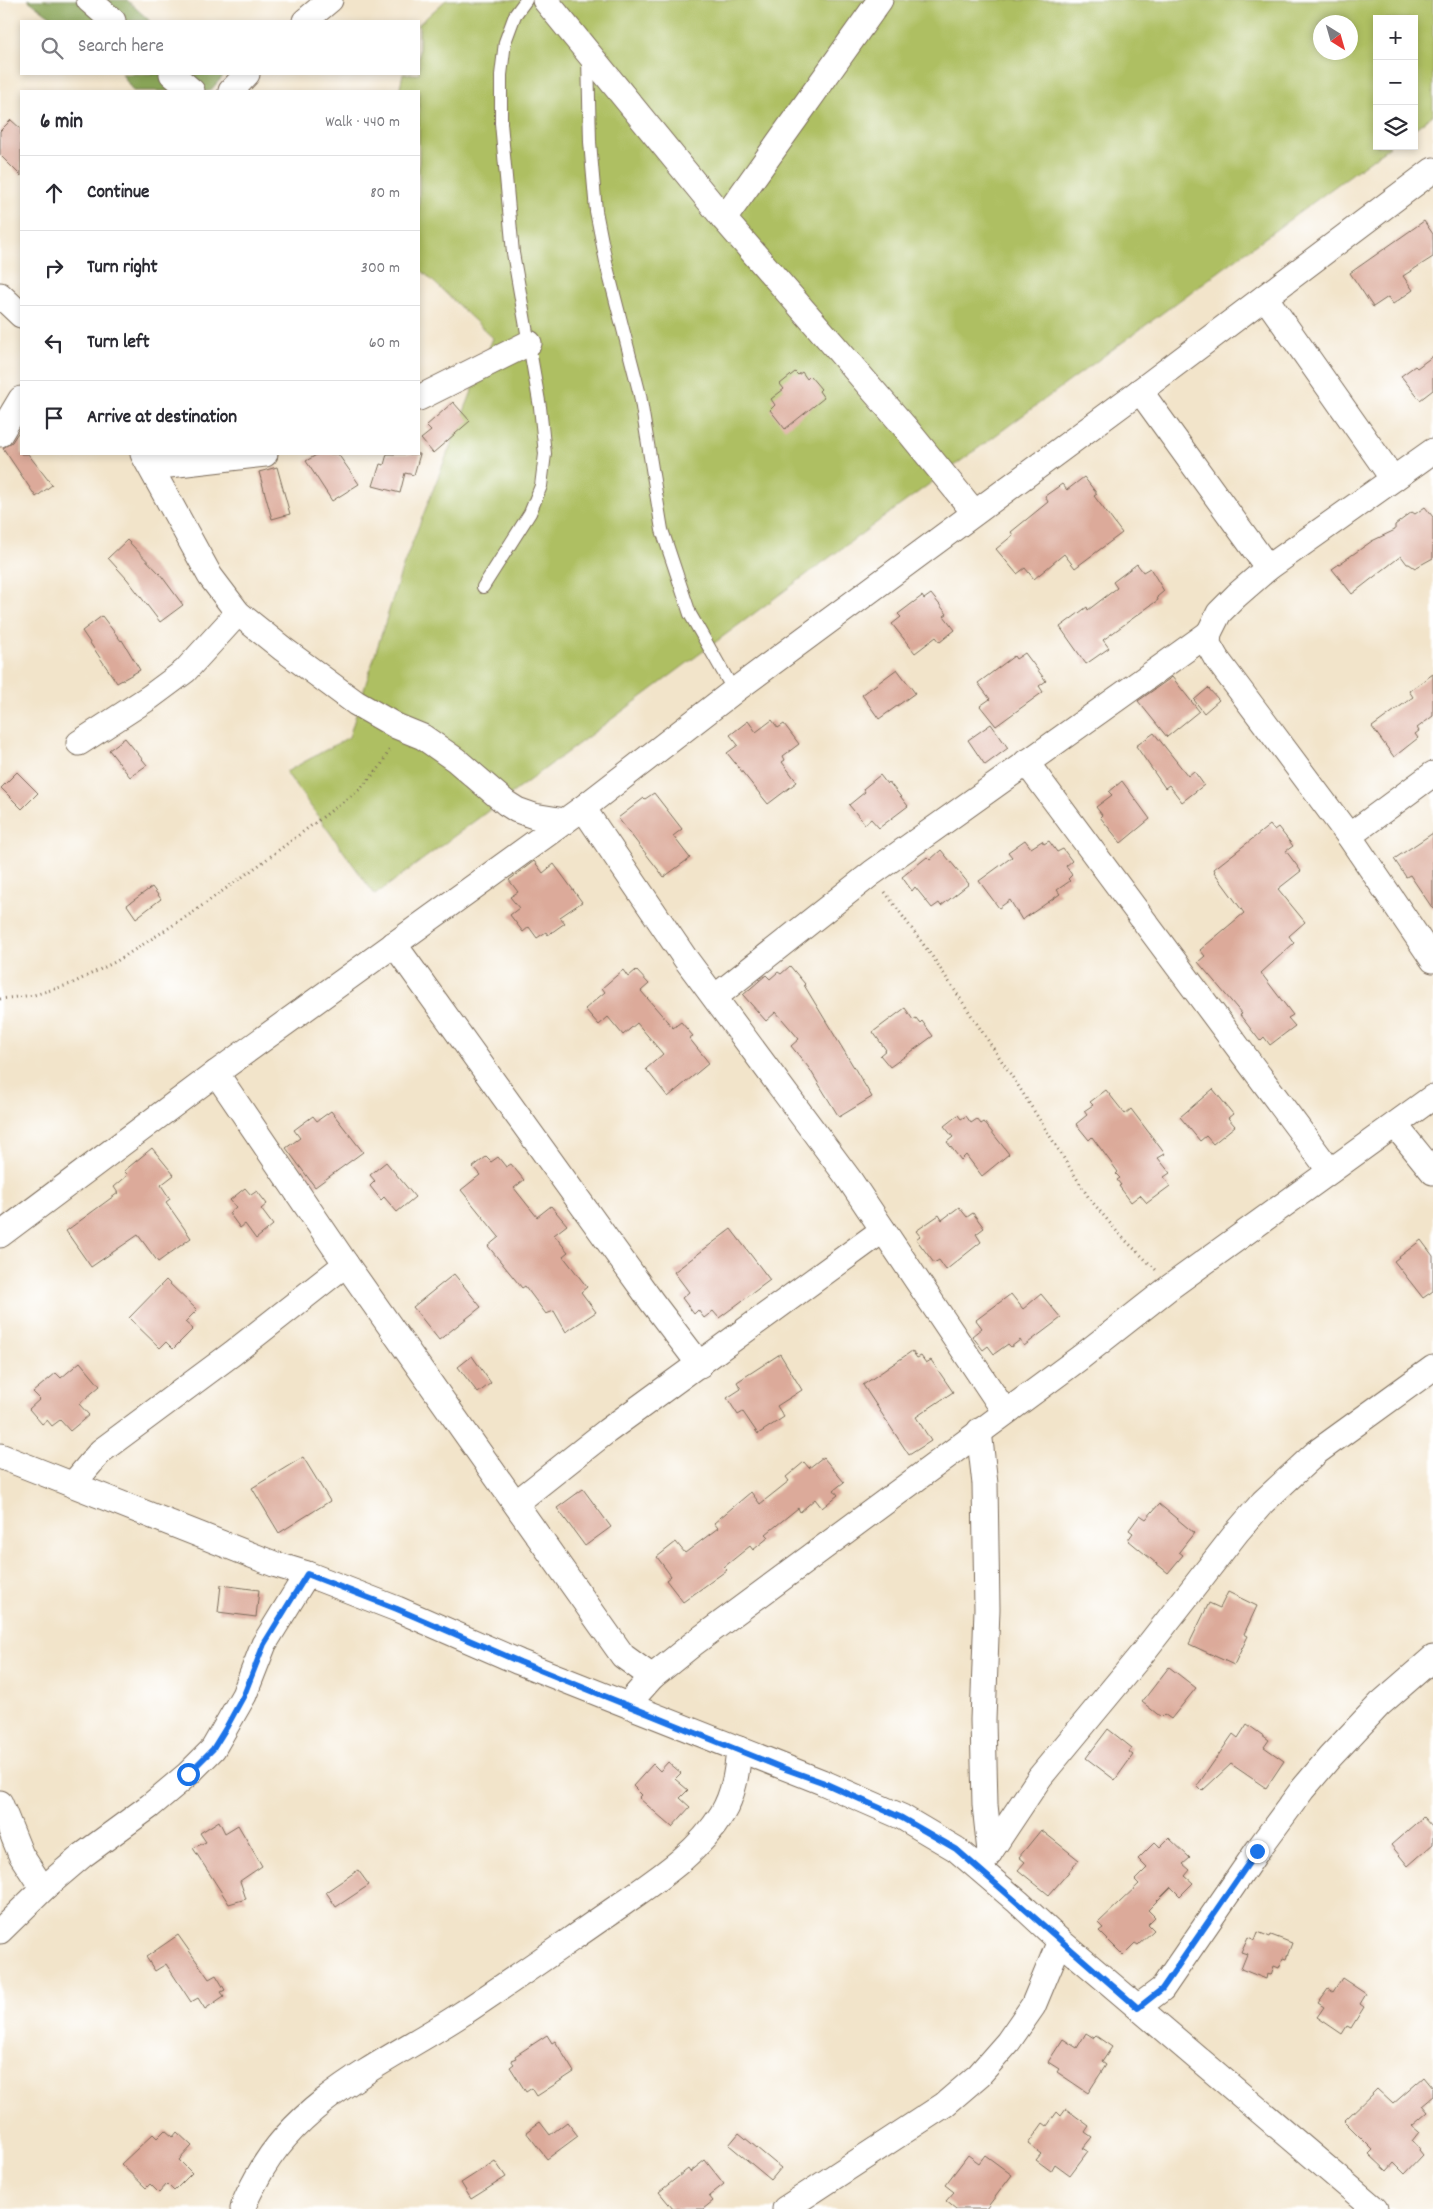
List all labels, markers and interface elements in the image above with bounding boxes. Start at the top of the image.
north arrow [1313,15,1358,60]
map controls [1373,15,1418,150]
button: + [1373,15,1418,60]
search box [20,20,420,75]
icon: search [38,34,66,62]
text: Search here [78,34,164,61]
button: − [1373,60,1418,105]
button: layers [1373,105,1418,150]
text: 6 min [40,108,83,138]
text: Walk · 440 m [325,111,400,134]
icon: ahead [40,179,68,207]
text: Continue [87,180,149,207]
text: 80 m [370,182,400,205]
icon: right [40,254,68,282]
text: Turn right [87,255,158,282]
text: 300 m [361,257,400,280]
icon: left [40,329,68,357]
text: Turn left [87,330,150,357]
text: 60 m [369,332,400,355]
icon: arrive [40,404,68,432]
text: Arrive at destination [87,405,237,432]
route start [177,1763,200,1786]
route end [1246,1840,1269,1863]

